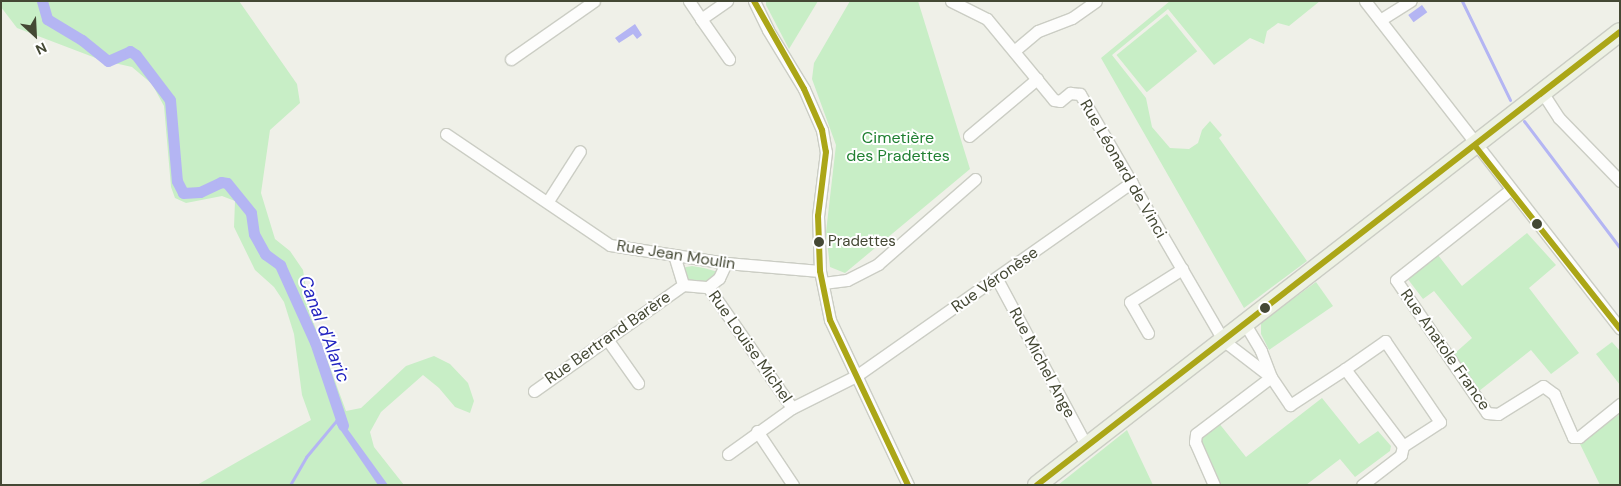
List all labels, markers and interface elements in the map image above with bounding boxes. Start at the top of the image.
north arrow [10,10,60,60]
text: N [33,38,50,59]
street label: Rue Léonard de Vinci [1076,96,1170,242]
park label: Cimetière des Pradettes [846,128,950,166]
unlabelled marker [1532,219,1542,229]
place label: Pradettes [828,233,896,251]
street label: Rue Jean Moulin [615,236,737,274]
marker: Pradettes [814,237,824,247]
street label: Rue Véronèse [948,243,1042,317]
water label: Canal d'Alaric [294,272,354,386]
street label: Rue Anatole France [1396,286,1494,414]
street label: Rue Bertrand Barère [542,287,674,389]
street label: Rue Louise Michel [704,287,796,407]
unlabelled marker [1260,303,1270,313]
street label: Rue Michel Ange [1005,305,1079,421]

